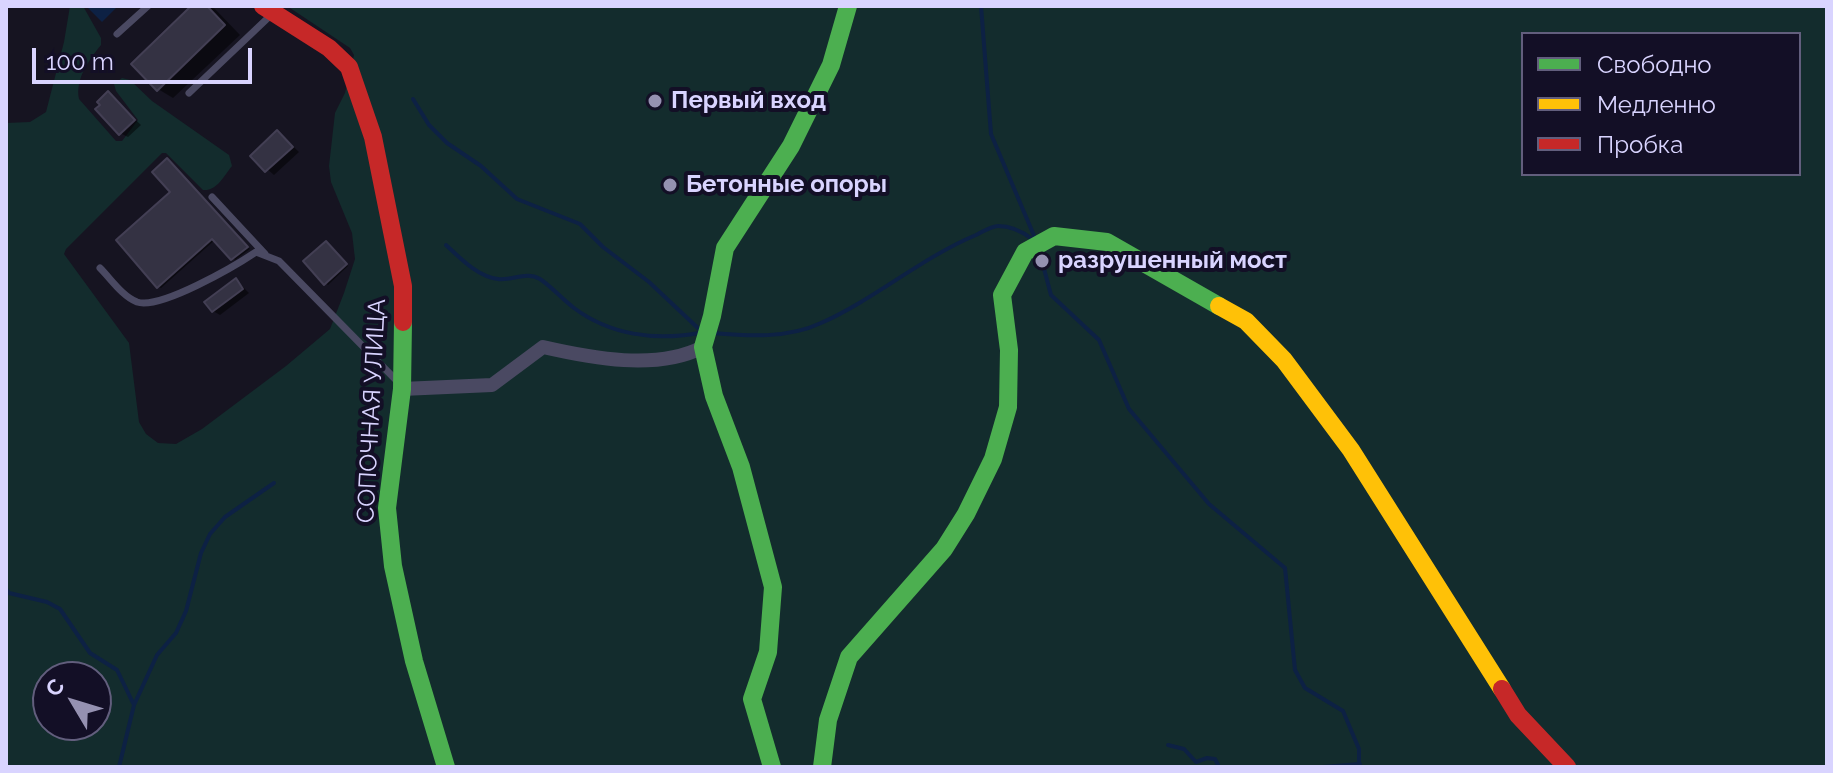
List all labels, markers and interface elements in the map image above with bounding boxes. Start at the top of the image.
scale bar [36,32,256,82]
legend [1521,32,1801,176]
text: 100 m [46,47,114,76]
text: Свободно [1597,50,1712,79]
place label: Первый вход [671,87,826,115]
text: Медленно [1597,90,1716,119]
marker: Первый вход [646,92,664,110]
text: Пробка [1597,130,1683,159]
place label: Бетонные опоры [686,171,887,199]
marker: Бетонные опоры [661,176,679,194]
place label: разрушенный мост [1058,247,1287,275]
marker: разрушенный мост [1033,252,1051,270]
street label: СОПОЧНАЯ УЛИЦА [352,298,392,524]
north arrow [32,661,112,741]
text: С [40,674,70,701]

